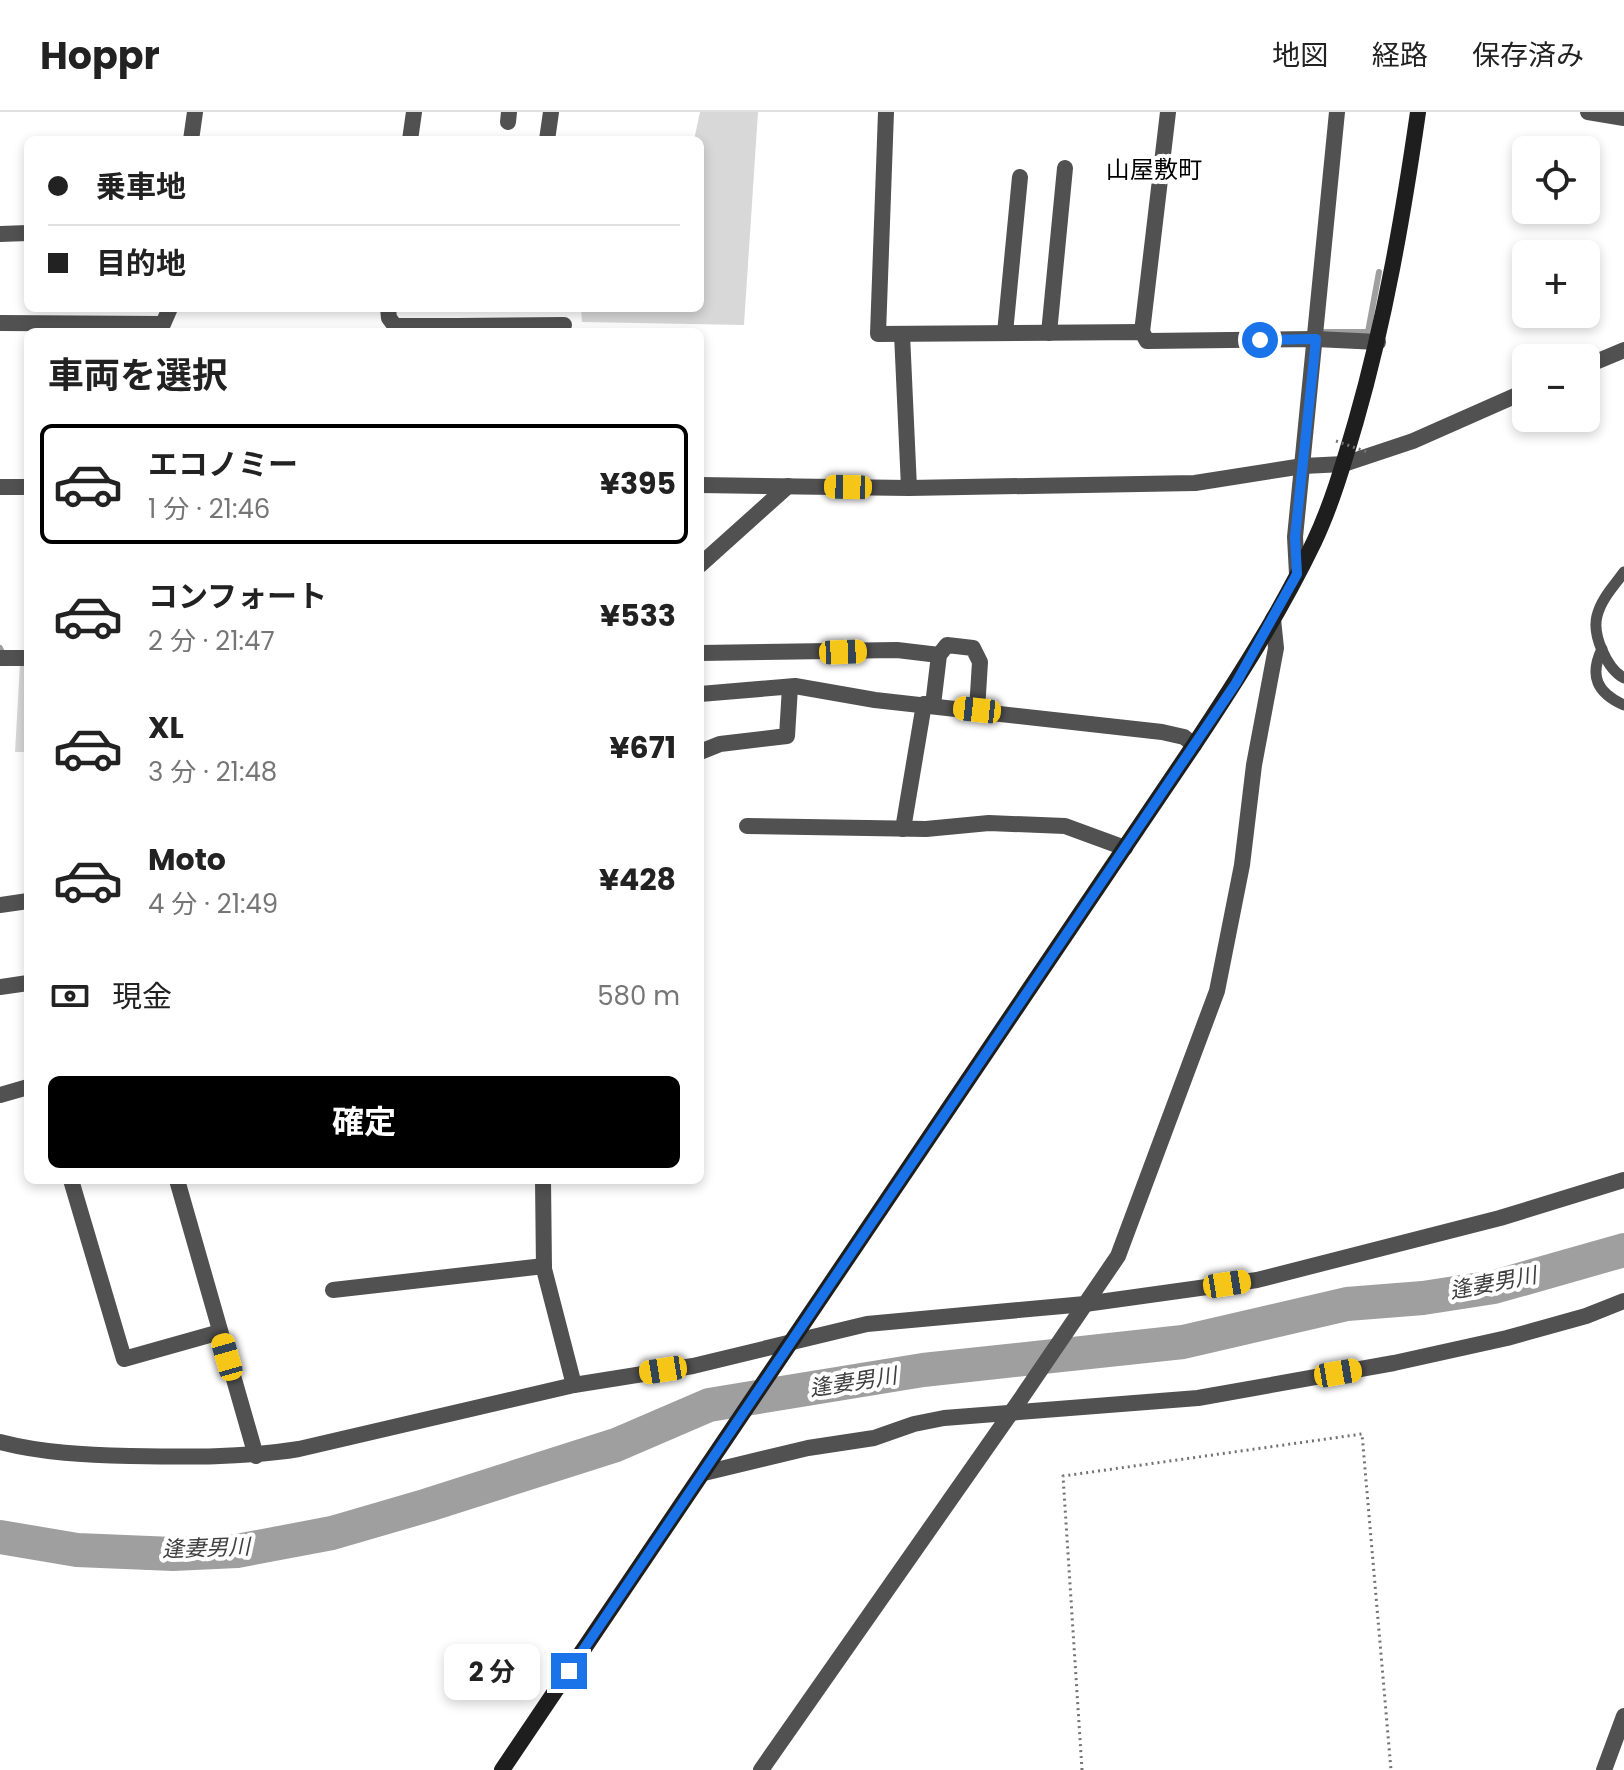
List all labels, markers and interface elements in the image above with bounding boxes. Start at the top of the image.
text: Hoppr [40,29,160,82]
text: 地図 [1272,36,1328,75]
text: 経路 [1372,36,1428,75]
text: 保存済み [1472,36,1584,75]
map controls [1512,136,1600,432]
button: locate [1512,136,1600,224]
district label: 山屋敷町 [1106,153,1202,186]
text: 乗車地 [96,165,186,208]
button: + [1512,240,1600,328]
text: 目的地 [96,242,186,285]
route start [1242,322,1278,358]
button: − [1512,344,1600,432]
text: 車両を選択 [48,350,228,401]
text: エコノミー [148,443,298,486]
icon: car [52,448,124,520]
text: ¥395 [600,462,676,505]
car [824,475,872,499]
text: 1 分 · 21:46 [148,491,270,527]
text: コンフォート [148,575,327,618]
icon: car [52,580,124,652]
text: ¥533 [600,594,676,637]
text: 2 分 · 21:47 [148,623,275,659]
car [819,639,867,665]
car [952,696,1002,724]
text: XL [148,706,184,749]
icon: car [52,712,124,784]
text: ¥671 [609,726,676,769]
text: 3 分 · 21:48 [148,754,277,790]
text: Moto [148,838,226,881]
icon: car [52,844,124,916]
text: ¥428 [599,858,676,901]
text: 4 分 · 21:49 [148,886,278,922]
icon: cash [48,974,92,1018]
text: 現金 [112,975,172,1018]
text: 580 m [597,978,680,1014]
button: 確定 [48,1076,680,1168]
water label: 逢妻男川 [1447,1259,1541,1307]
car [1201,1268,1253,1300]
car [209,1331,245,1383]
car [637,1354,689,1386]
car [1312,1357,1364,1389]
water label: 逢妻男川 [807,1359,901,1404]
water label: 逢妻男川 [161,1531,253,1565]
callout: 2 分 [445,1643,541,1699]
route end [551,1653,587,1689]
text: 2 分 [469,1654,515,1690]

